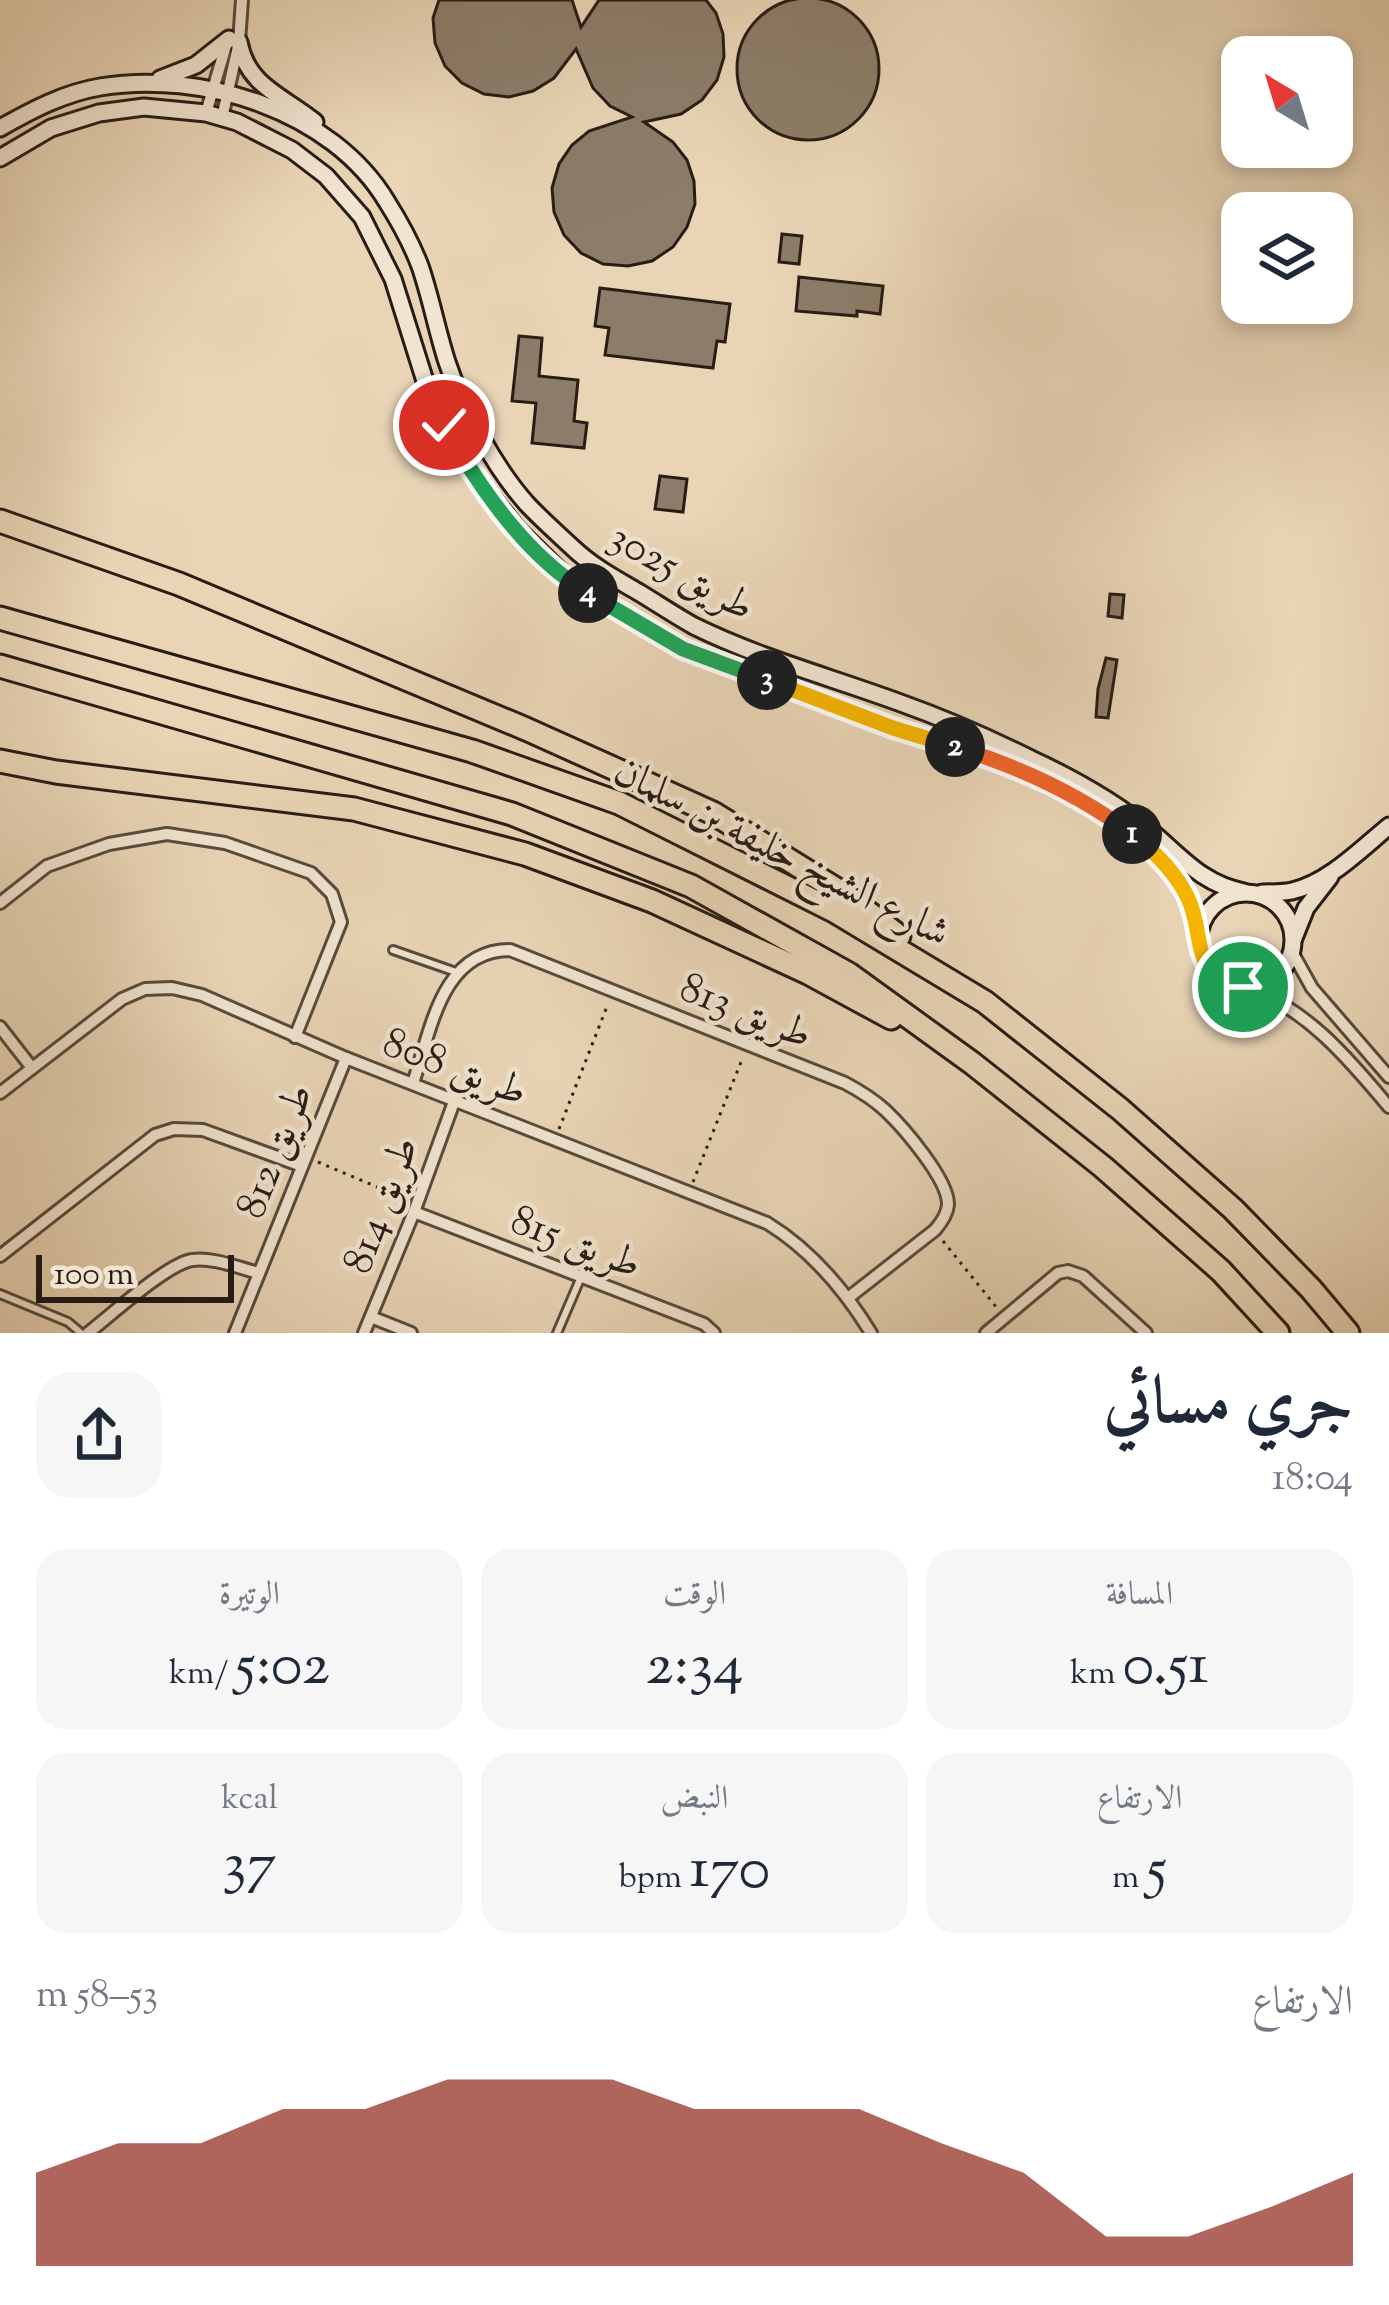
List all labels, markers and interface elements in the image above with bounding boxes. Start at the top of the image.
north arrow [1221,36,1353,168]
map controls [1221,36,1353,324]
button: layers [1221,192,1353,324]
pin [393,374,495,476]
icon: check [411,392,477,458]
street label: طريق 3025 [597,510,764,639]
pin: 4 [558,563,618,623]
text: 4 [580,569,596,617]
pin: 3 [737,650,797,710]
text: 3 [760,656,774,704]
pin: 2 [925,717,985,777]
text: 2 [947,723,963,771]
street label: شارع الشيخ خليفة بن سلمان [601,744,959,968]
pin: 1 [1102,804,1162,864]
text: 1 [1126,810,1138,858]
pin [1192,936,1294,1038]
icon: arrive [1210,954,1276,1020]
street label: طريق 813 [670,960,820,1067]
street label: طريق 808 [373,1015,535,1125]
street label: طريق 812 [223,1075,332,1228]
street label: طريق 814 [330,1129,437,1283]
street label: طريق 815 [501,1192,649,1297]
scale bar [36,1249,234,1302]
text: 100 m [54,1252,134,1300]
text: جري مسائي [1104,1359,1353,1454]
button: share [36,1372,162,1498]
text: 18:04 [1272,1452,1353,1508]
text: الوتيرة [219,1572,280,1620]
text: الوقت [663,1572,726,1620]
text: المسافة [1106,1572,1173,1620]
text: 5:02 [235,1625,330,1712]
text: 2:34 [645,1625,744,1712]
text: 0.51 [1123,1625,1209,1712]
text: /km [169,1651,235,1699]
text: km [1070,1651,1123,1699]
text: kcal [221,1776,278,1824]
text: النبض [660,1776,729,1824]
text: الارتفاع [1097,1776,1182,1824]
text: 37 [222,1824,277,1911]
text: 170 [689,1829,770,1916]
text: 5 [1146,1829,1167,1916]
text: bpm [619,1855,689,1903]
text: m [1112,1855,1146,1903]
text: 53–58 m [36,1969,158,2025]
text: الارتفاع [1252,1976,1353,2032]

